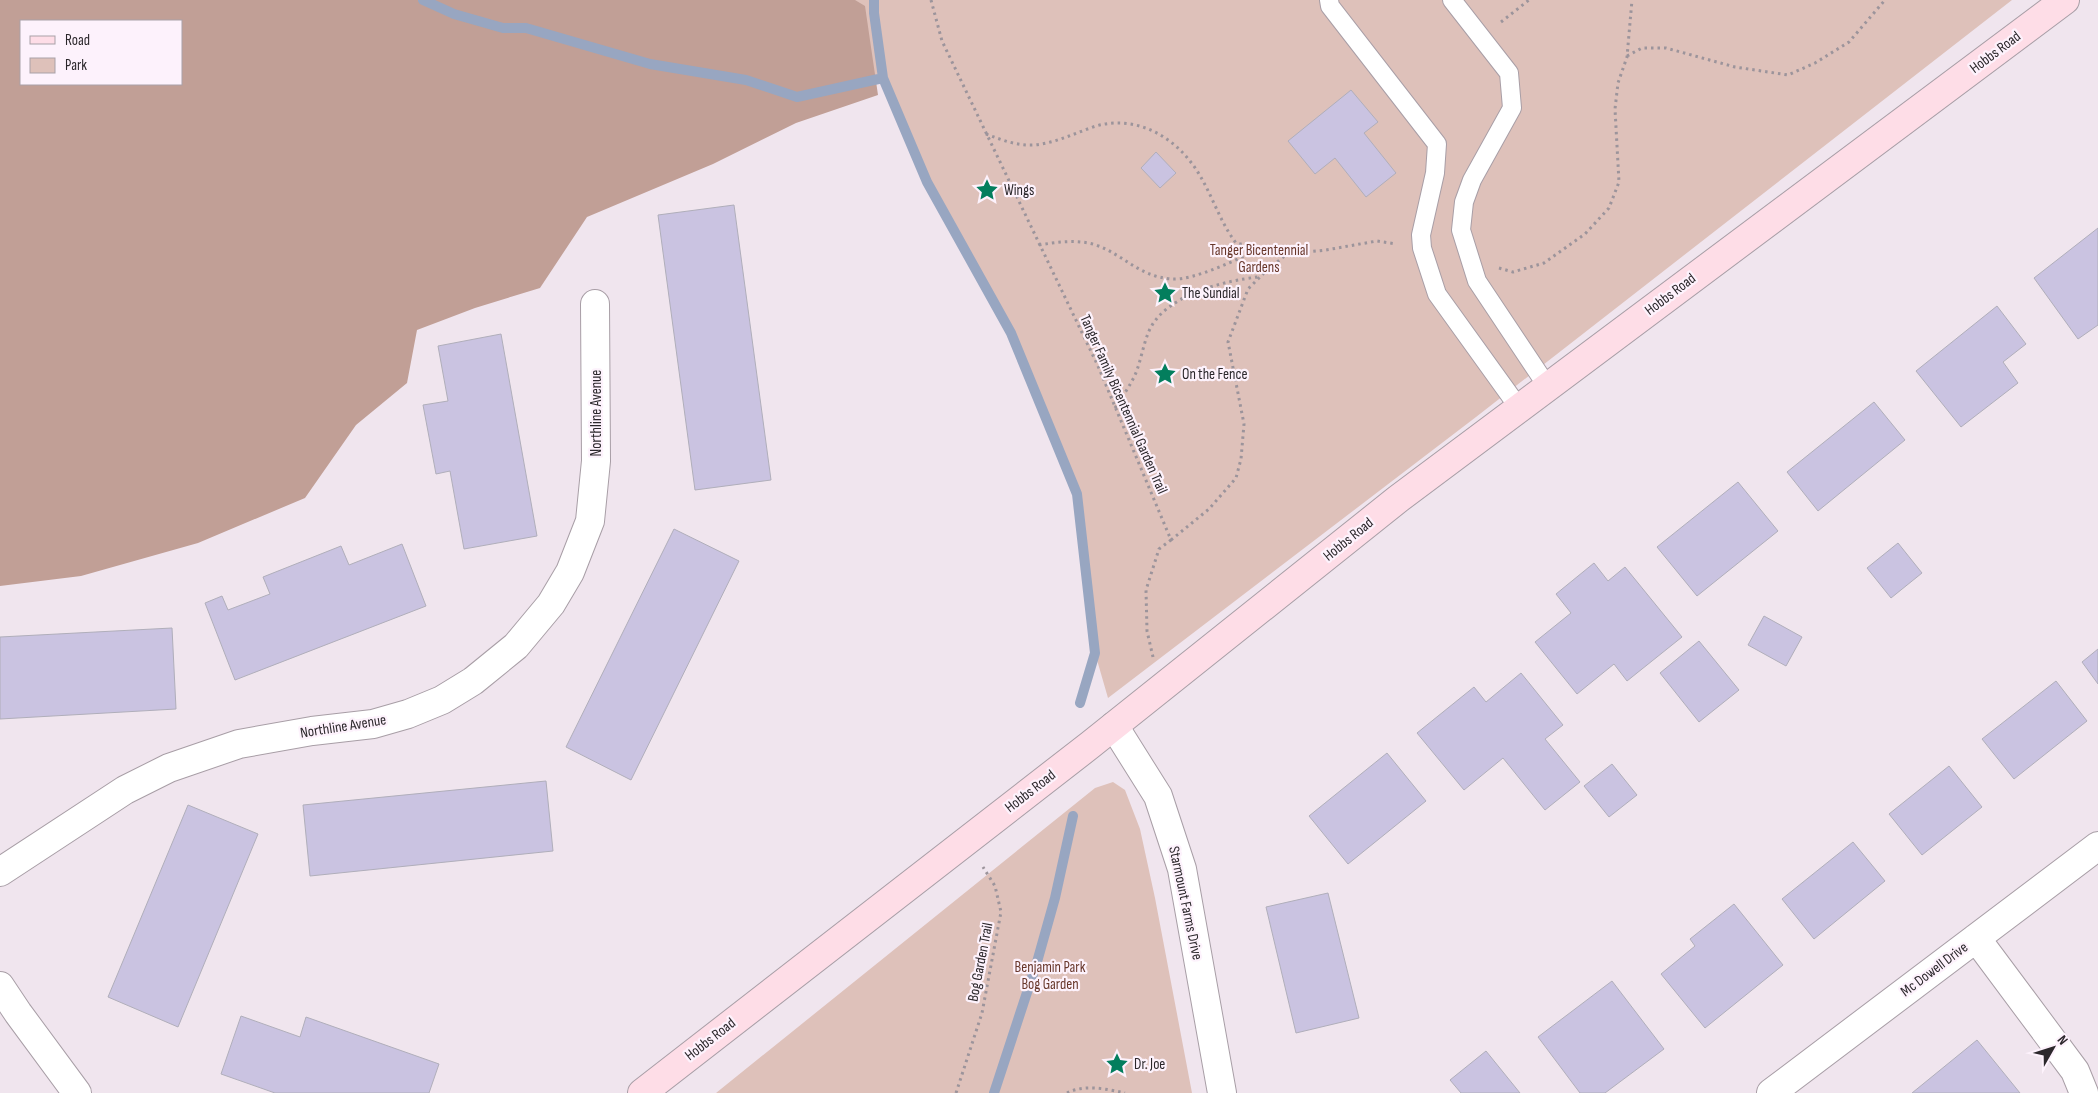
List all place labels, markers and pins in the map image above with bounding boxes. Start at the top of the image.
place icon: Wings [974,177,1000,203]
place label: Wings [1004,181,1034,200]
place icon: The Sundial [1152,280,1178,306]
place label: The Sundial [1182,284,1240,303]
place icon: On the Fence [1152,361,1178,387]
place label: On the Fence [1182,365,1247,384]
place icon: Dr. Joe [1104,1051,1130,1077]
place label: Dr. Joe [1134,1055,1165,1074]

